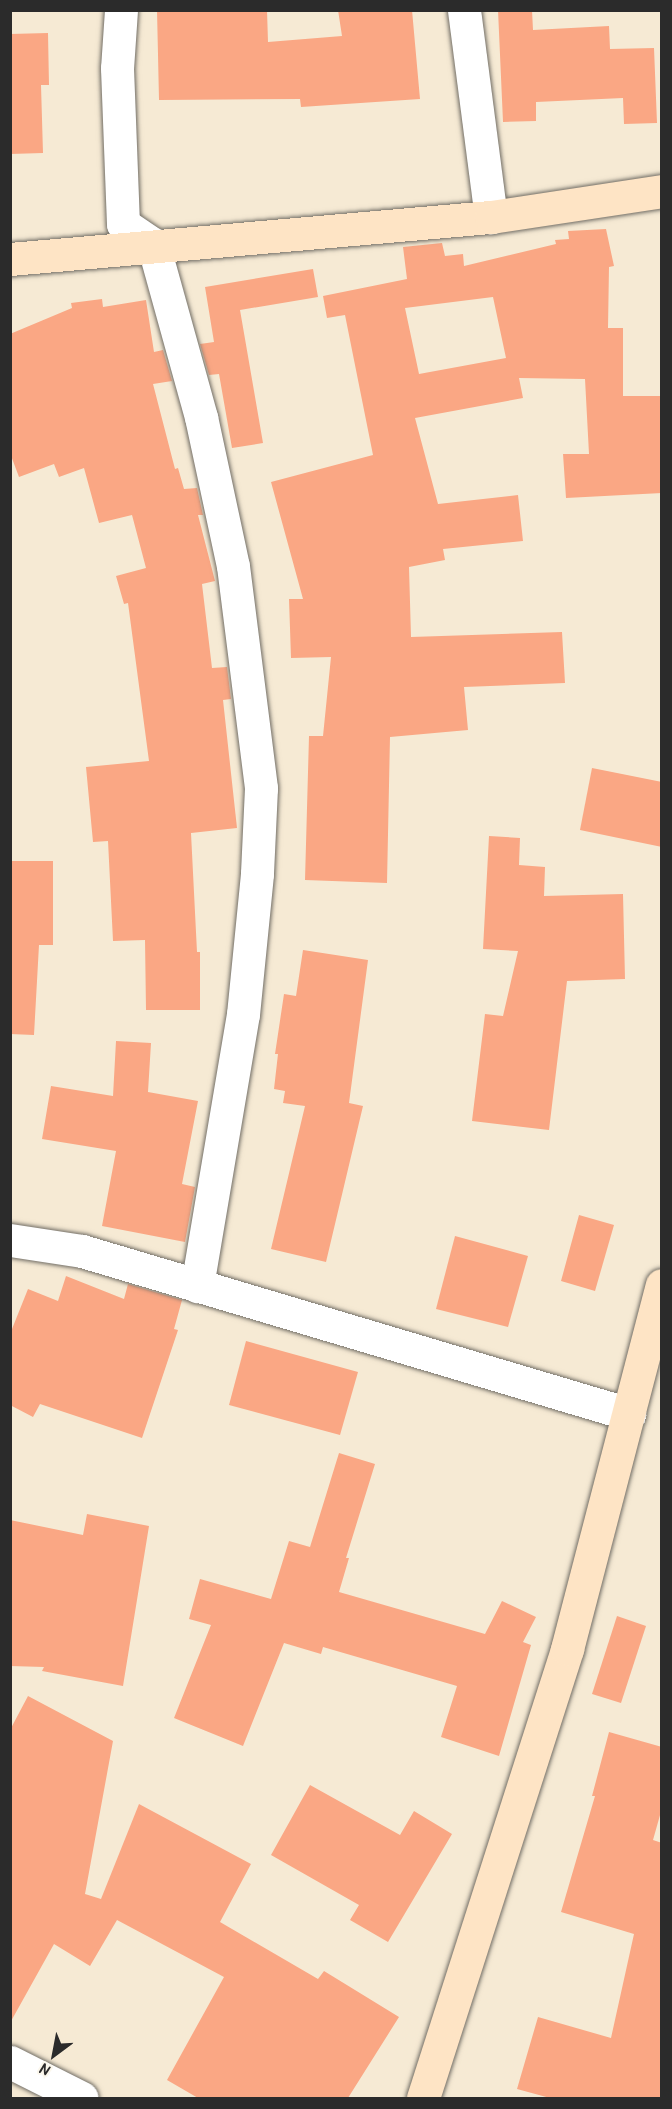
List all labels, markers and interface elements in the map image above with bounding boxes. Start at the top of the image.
north arrow [24,2025,84,2085]
text: N [35,2059,54,2082]

